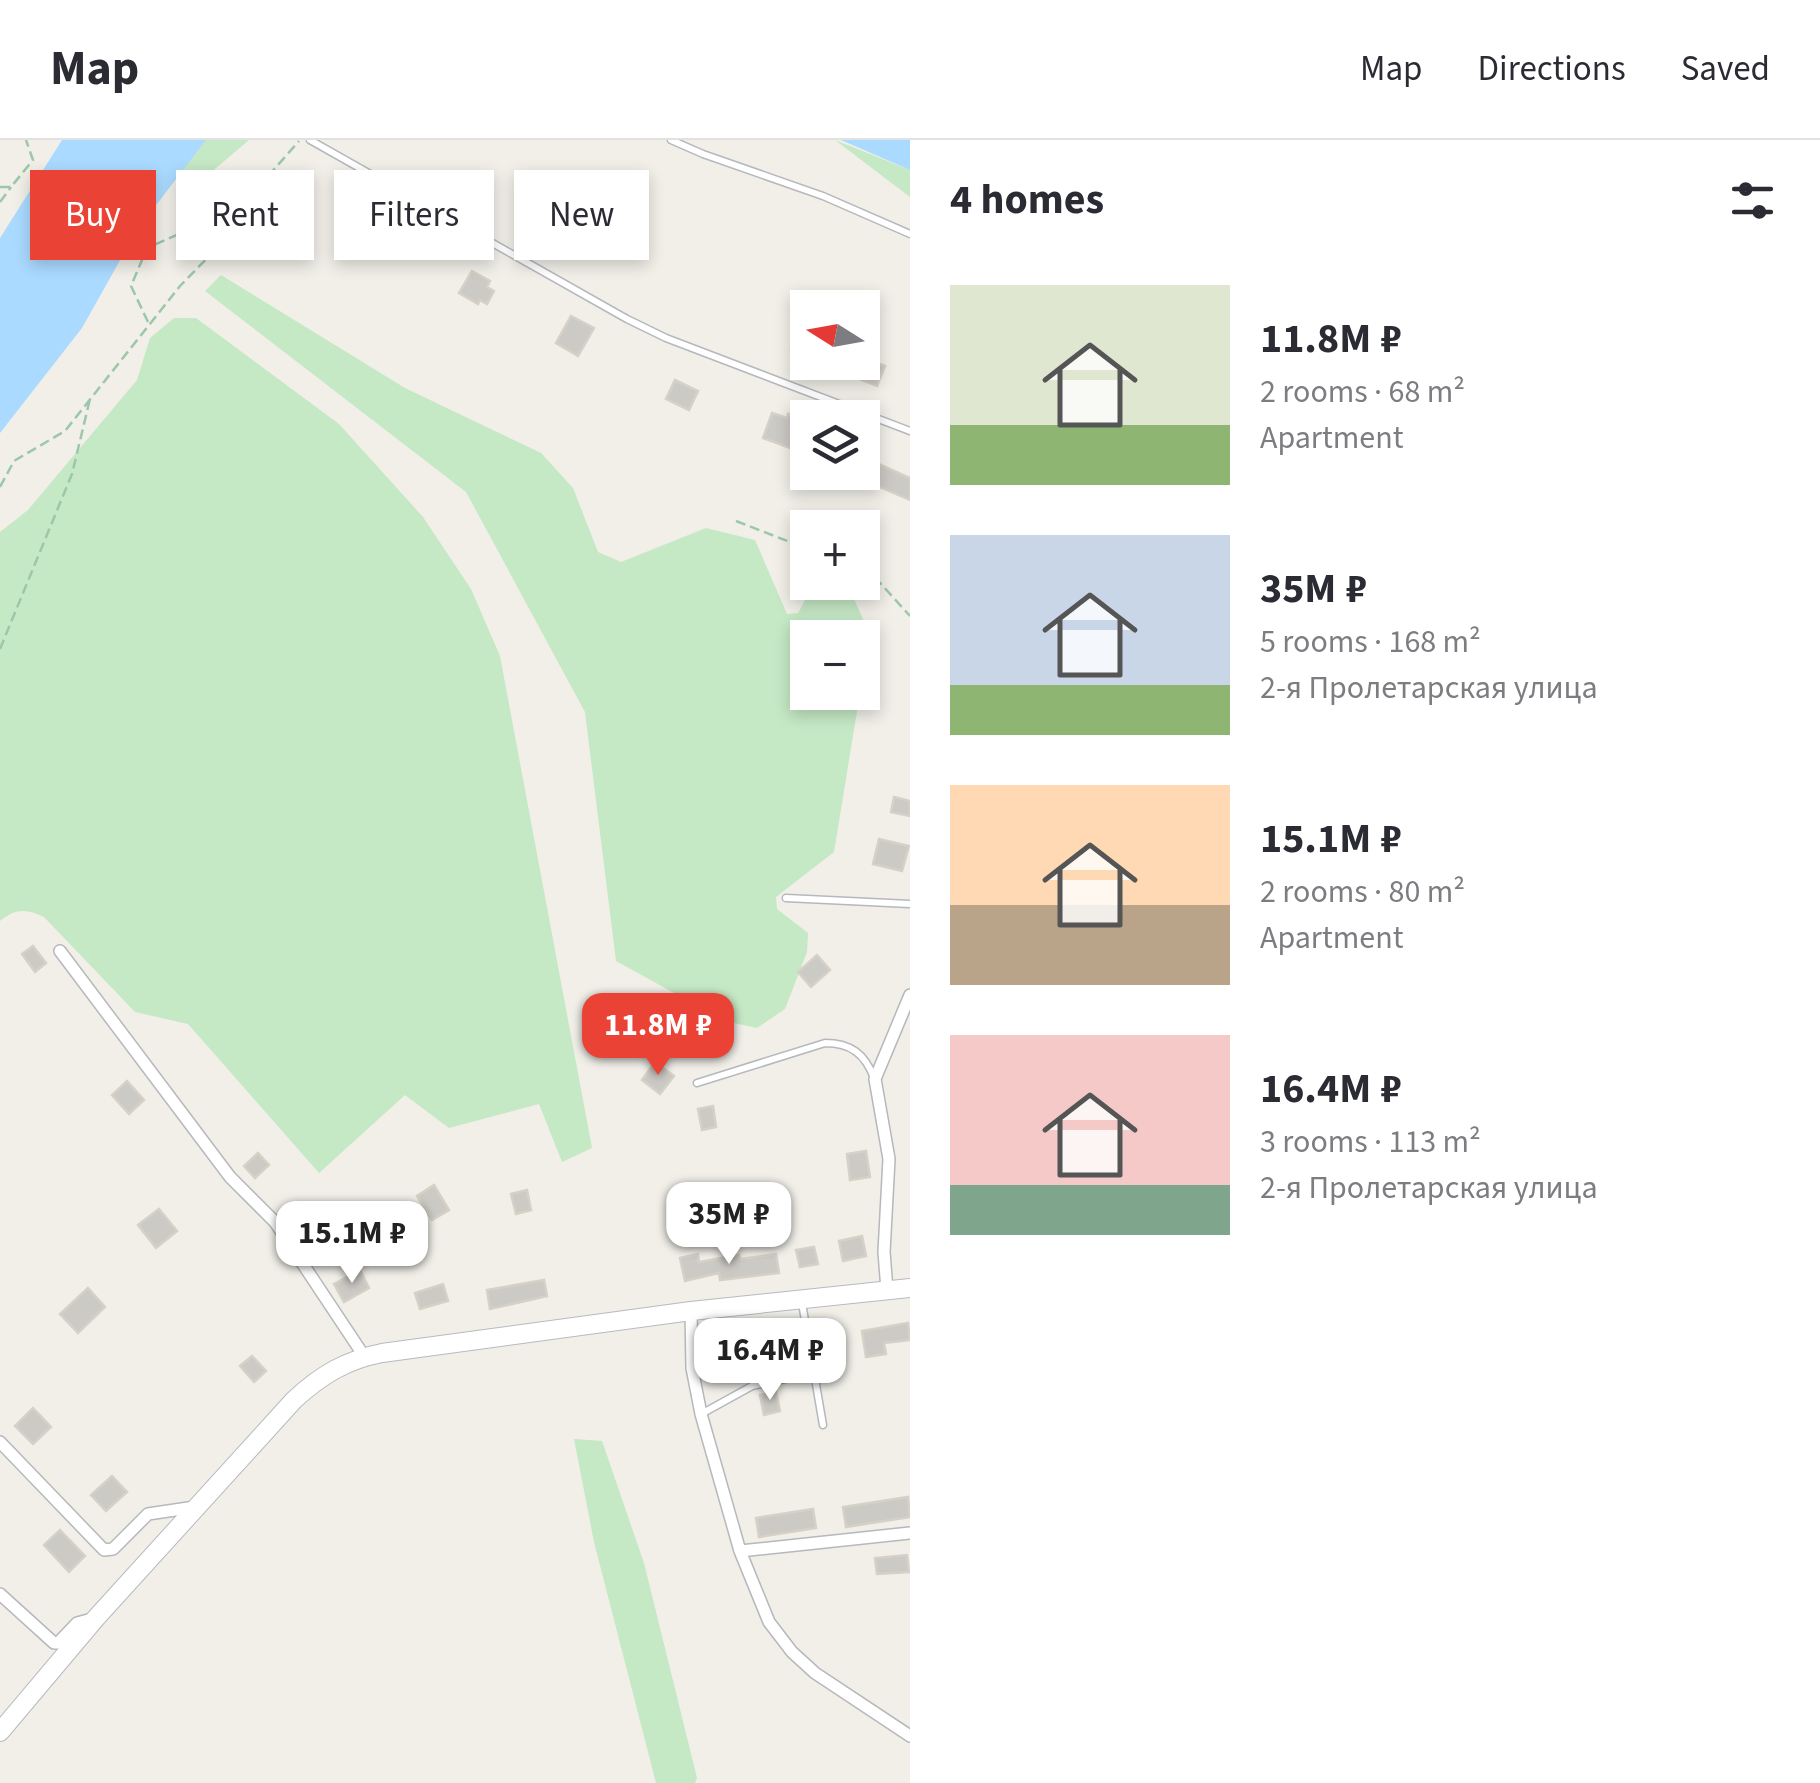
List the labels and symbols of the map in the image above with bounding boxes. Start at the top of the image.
north arrow [790,290,880,380]
pin: 11.8M ₽ [566,993,750,1078]
pin: 35M ₽ [659,1182,799,1267]
pin: 15.1M ₽ [260,1201,444,1286]
pin: 16.4M ₽ [678,1318,862,1403]

